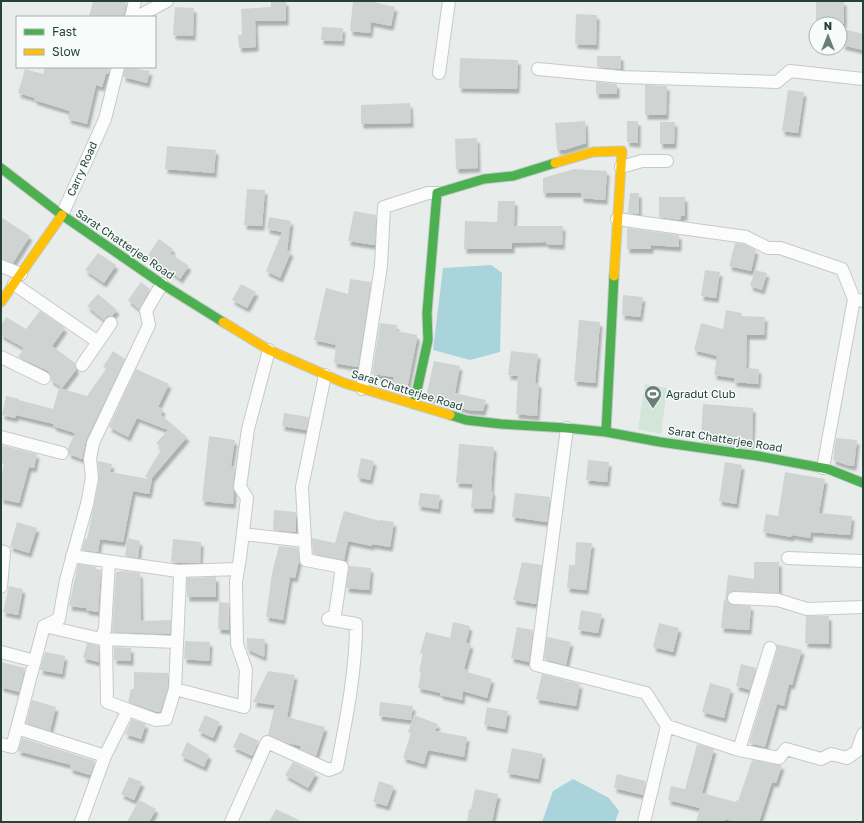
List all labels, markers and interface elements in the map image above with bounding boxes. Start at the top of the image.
legend [16,16,156,68]
north arrow [808,16,848,56]
text: N [824,19,832,32]
text: Fast [52,24,77,39]
text: Slow [52,44,80,59]
street label: Carry Road [64,139,99,198]
street label: Sarat Chatterjee Road [74,206,177,281]
street label: Sarat Chatterjee Road [350,366,464,413]
sports icon: Agradut Club [643,384,663,409]
place label: Agradut Club [666,387,736,400]
street label: Sarat Chatterjee Road [667,423,783,454]

